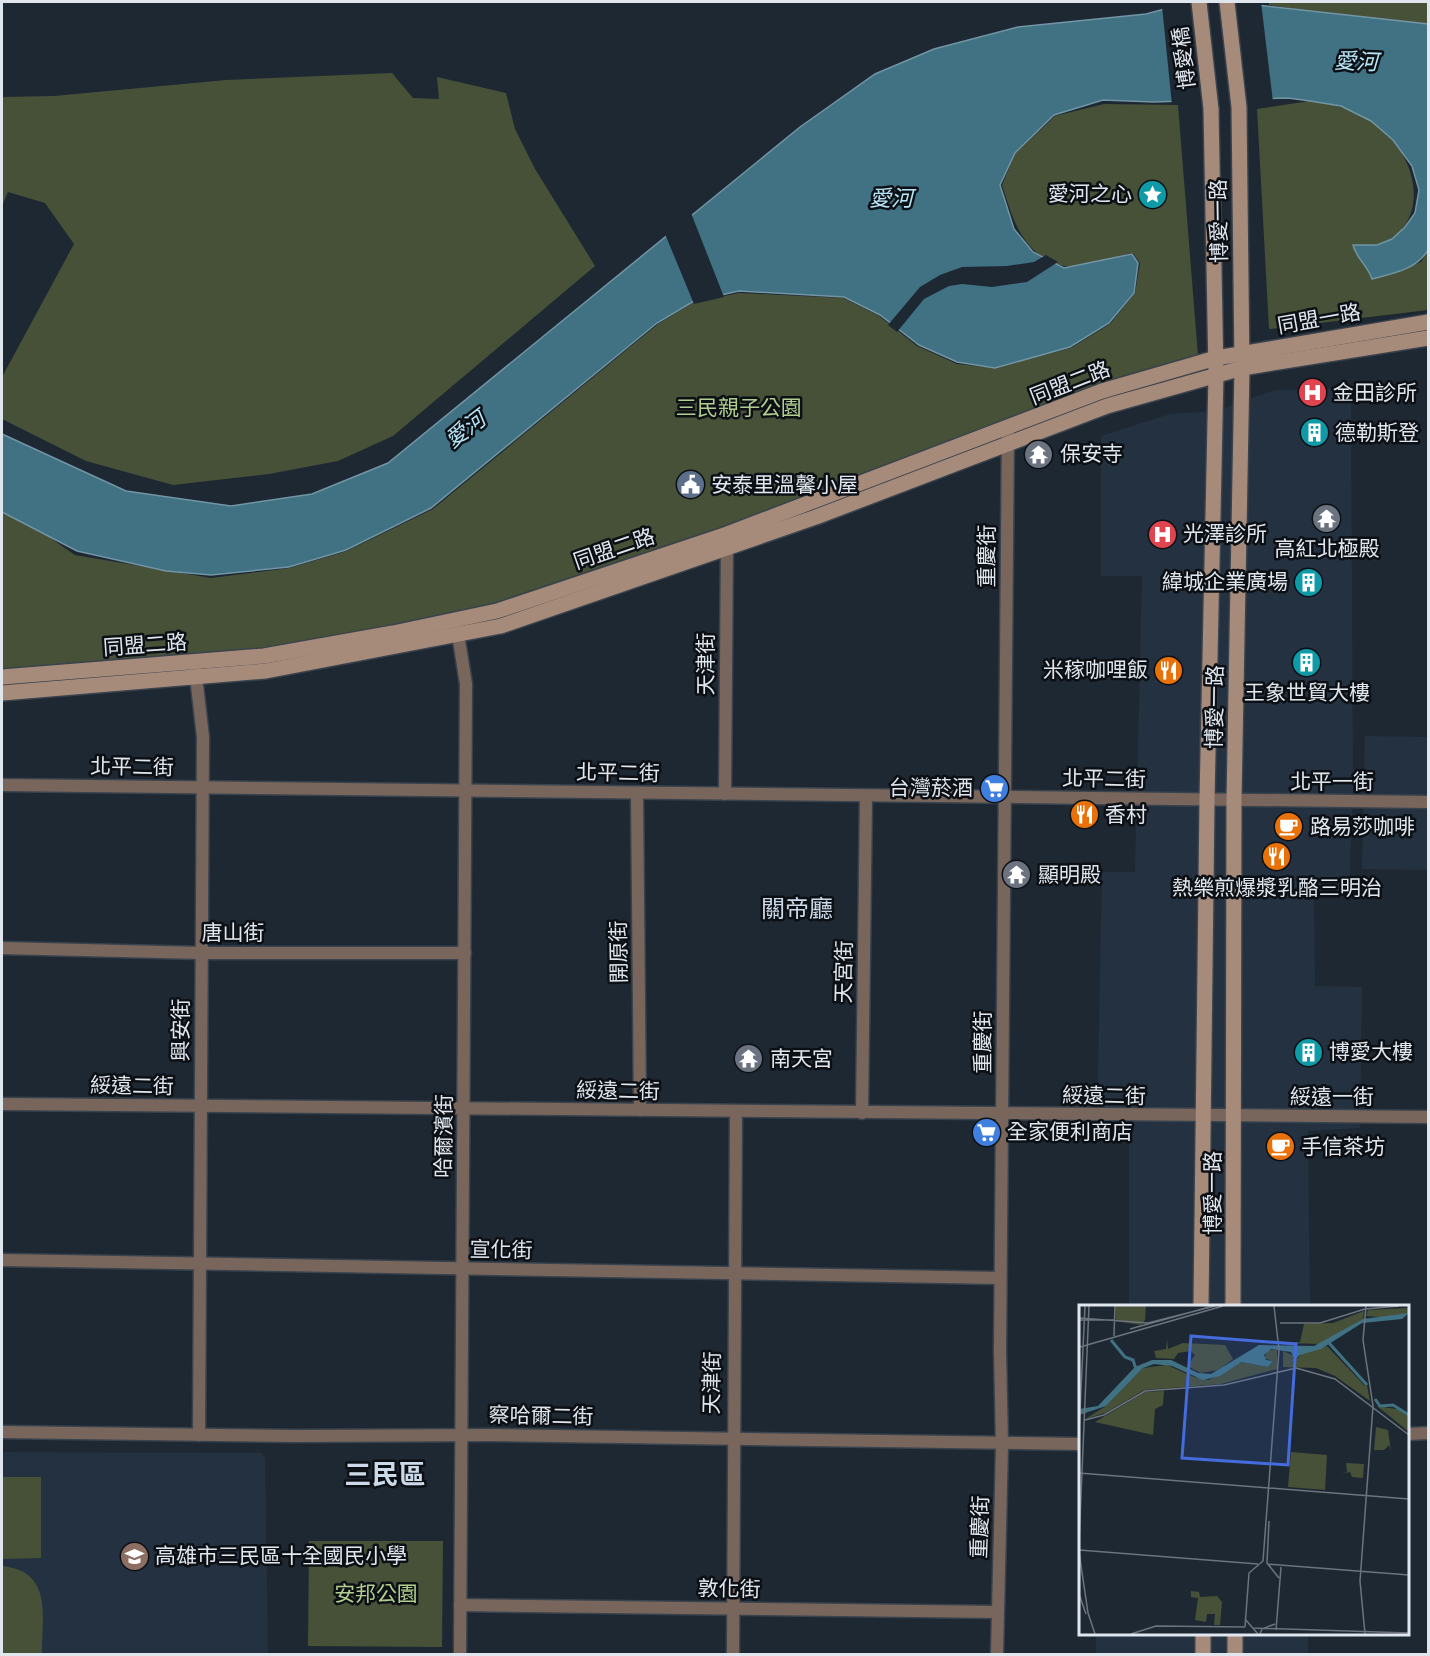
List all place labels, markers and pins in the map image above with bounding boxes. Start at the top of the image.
place icon: 愛河之心 [1137,178,1169,210]
place label: 愛河之心 [1048,180,1132,206]
hospital icon: 金田診所 [1296,377,1328,409]
place label: 金田診所 [1333,379,1417,405]
building icon: 德勒斯登 [1298,417,1330,449]
place label: 德勒斯登 [1335,419,1419,445]
temple icon: 保安寺 [1023,438,1055,470]
place label: 保安寺 [1060,440,1123,466]
public building icon: 安泰里溫馨小屋 [674,469,706,501]
place label: 安泰里溫馨小屋 [711,471,858,497]
temple icon: 高紅北極殿 [1311,502,1343,534]
hospital icon: 光澤診所 [1146,518,1178,550]
place label: 光澤診所 [1183,520,1267,546]
place label: 高紅北極殿 [1275,535,1380,561]
building icon: 緯城企業廣場 [1293,566,1325,598]
place label: 緯城企業廣場 [1162,568,1288,594]
building icon: 王象世貿大樓 [1291,646,1323,678]
restaurant icon: 米稼咖哩飯 [1153,654,1185,686]
place label: 米稼咖哩飯 [1043,656,1148,682]
place label: 王象世貿大樓 [1244,679,1370,705]
supermarket icon: 台灣菸酒 [978,772,1010,804]
place label: 台灣菸酒 [889,774,973,800]
restaurant icon: 香村 [1068,799,1100,831]
place label: 香村 [1105,801,1147,827]
cafe icon: 路易莎咖啡 [1273,811,1305,843]
place label: 路易莎咖啡 [1310,813,1415,839]
restaurant icon: 熱樂煎爆漿乳酪三明治 [1261,841,1293,873]
temple icon: 顯明殿 [1001,859,1033,891]
place label: 顯明殿 [1038,861,1101,887]
place label: 熱樂煎爆漿乳酪三明治 [1172,874,1382,900]
building icon: 博愛大樓 [1292,1036,1324,1068]
place label: 博愛大樓 [1329,1038,1413,1064]
temple icon: 南天宮 [733,1043,765,1075]
place label: 南天宮 [770,1045,833,1071]
supermarket icon: 全家便利商店 [970,1116,1002,1148]
place label: 全家便利商店 [1007,1118,1133,1144]
cafe icon: 手信茶坊 [1264,1131,1296,1163]
place label: 手信茶坊 [1301,1133,1385,1159]
school or university icon: 高雄市三民區十全國民小學 [118,1540,150,1572]
place label: 高雄市三民區十全國民小學 [155,1542,407,1568]

